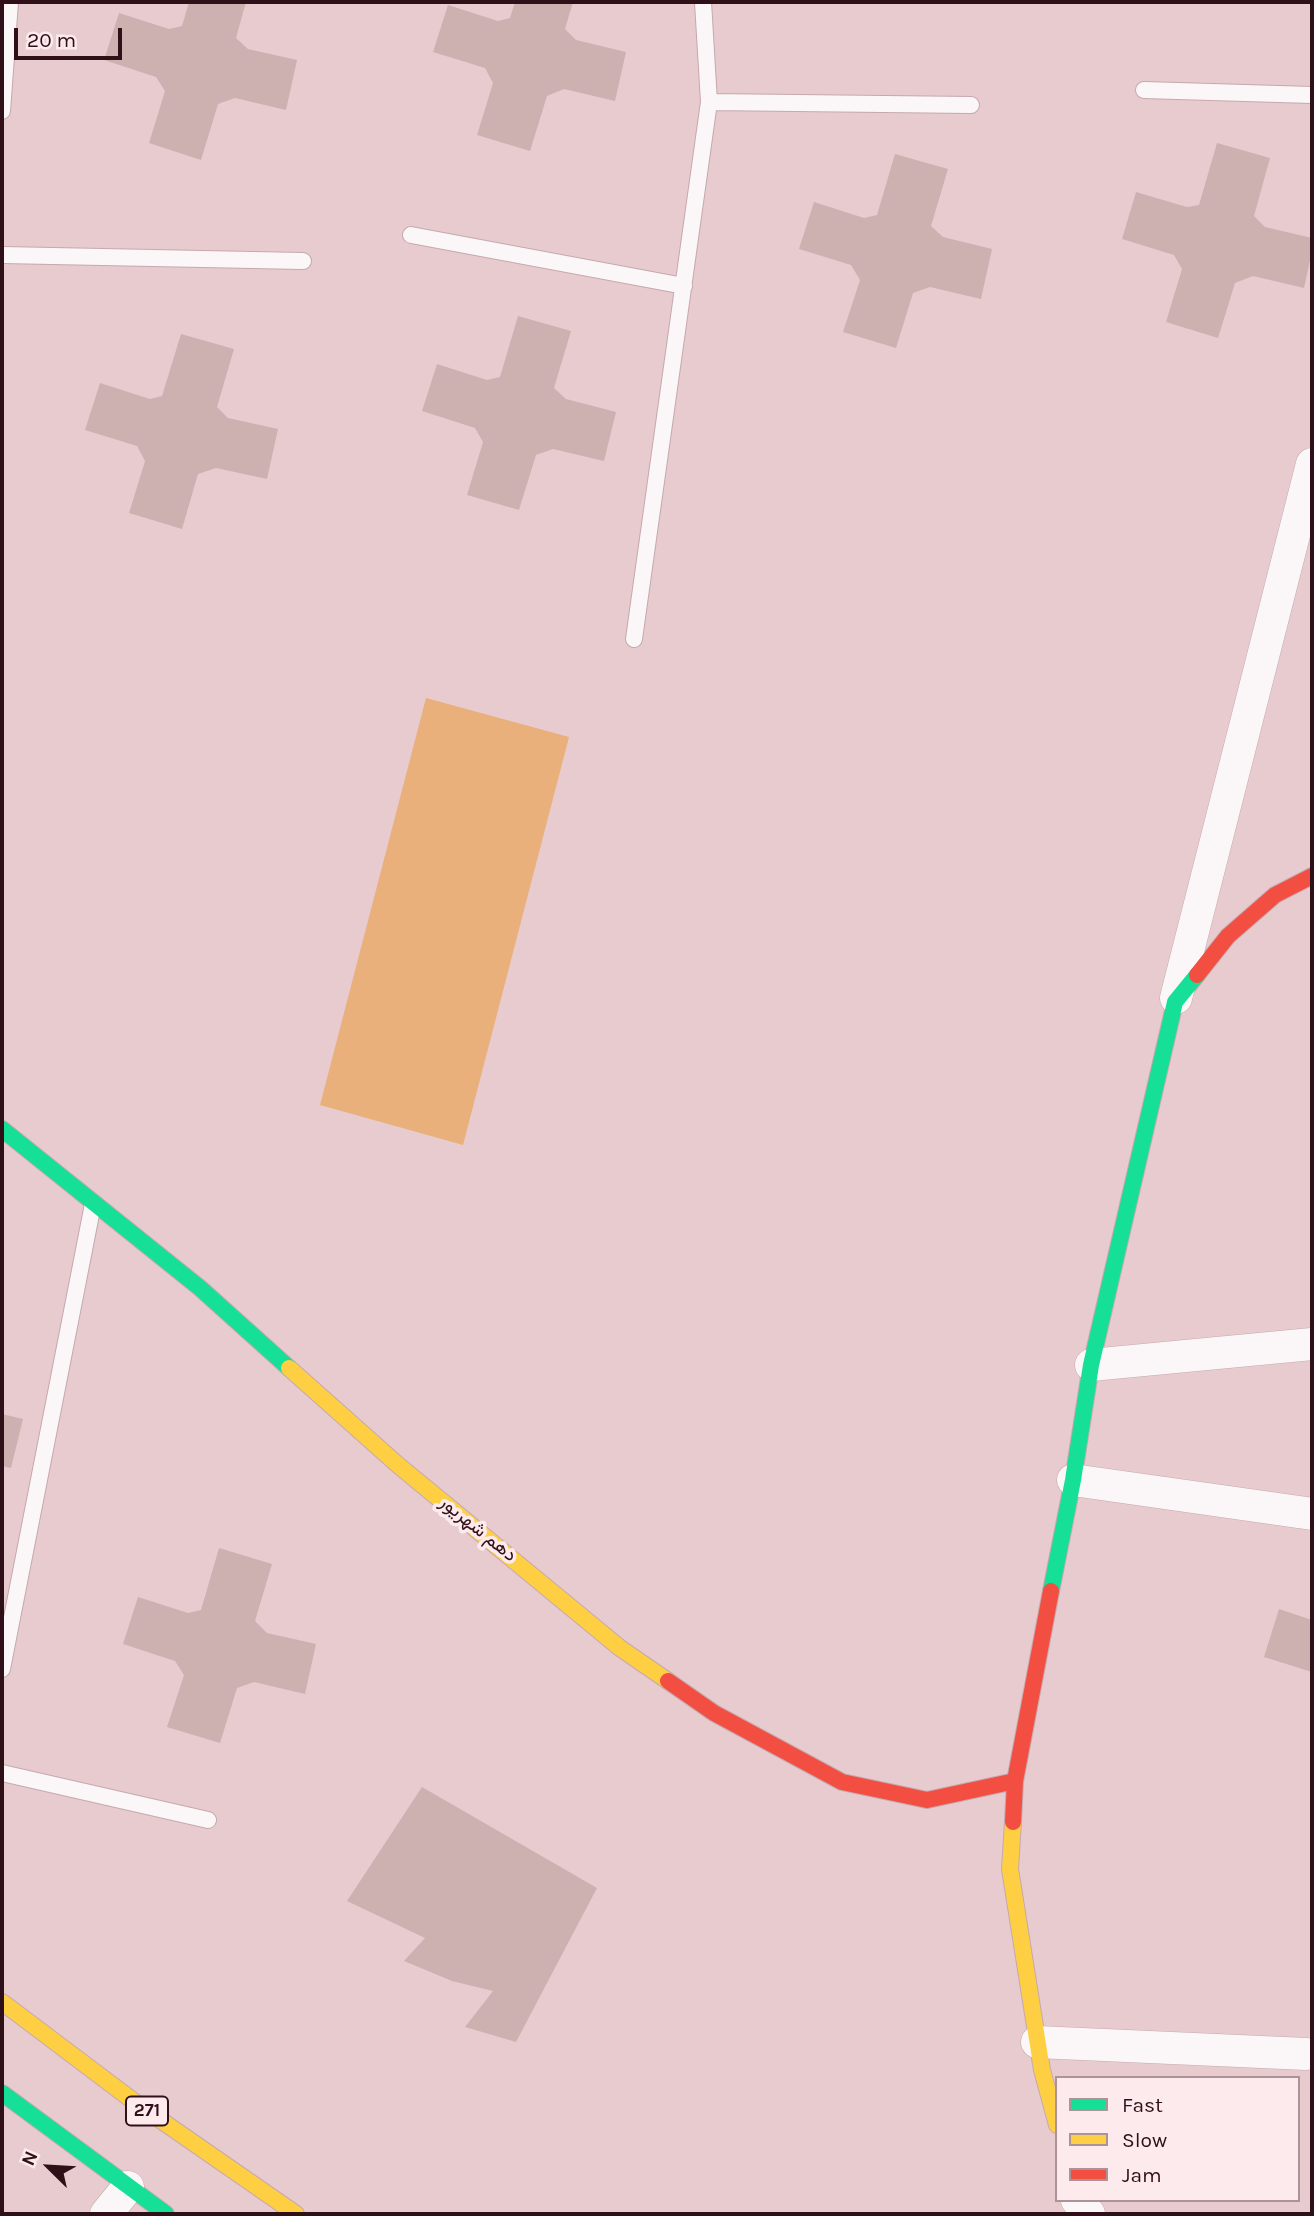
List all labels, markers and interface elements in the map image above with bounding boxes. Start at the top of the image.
scale bar [18,14,126,58]
text: 20 m [27,28,76,52]
street label: دهم شهریور [435,1491,521,1567]
legend [1055,2076,1300,2202]
text: Fast [1122,2093,1163,2117]
road number: 271 [126,2096,168,2126]
text: Slow [1122,2128,1167,2152]
north arrow [14,2132,84,2202]
text: N [17,2148,43,2169]
text: Jam [1122,2163,1162,2187]

